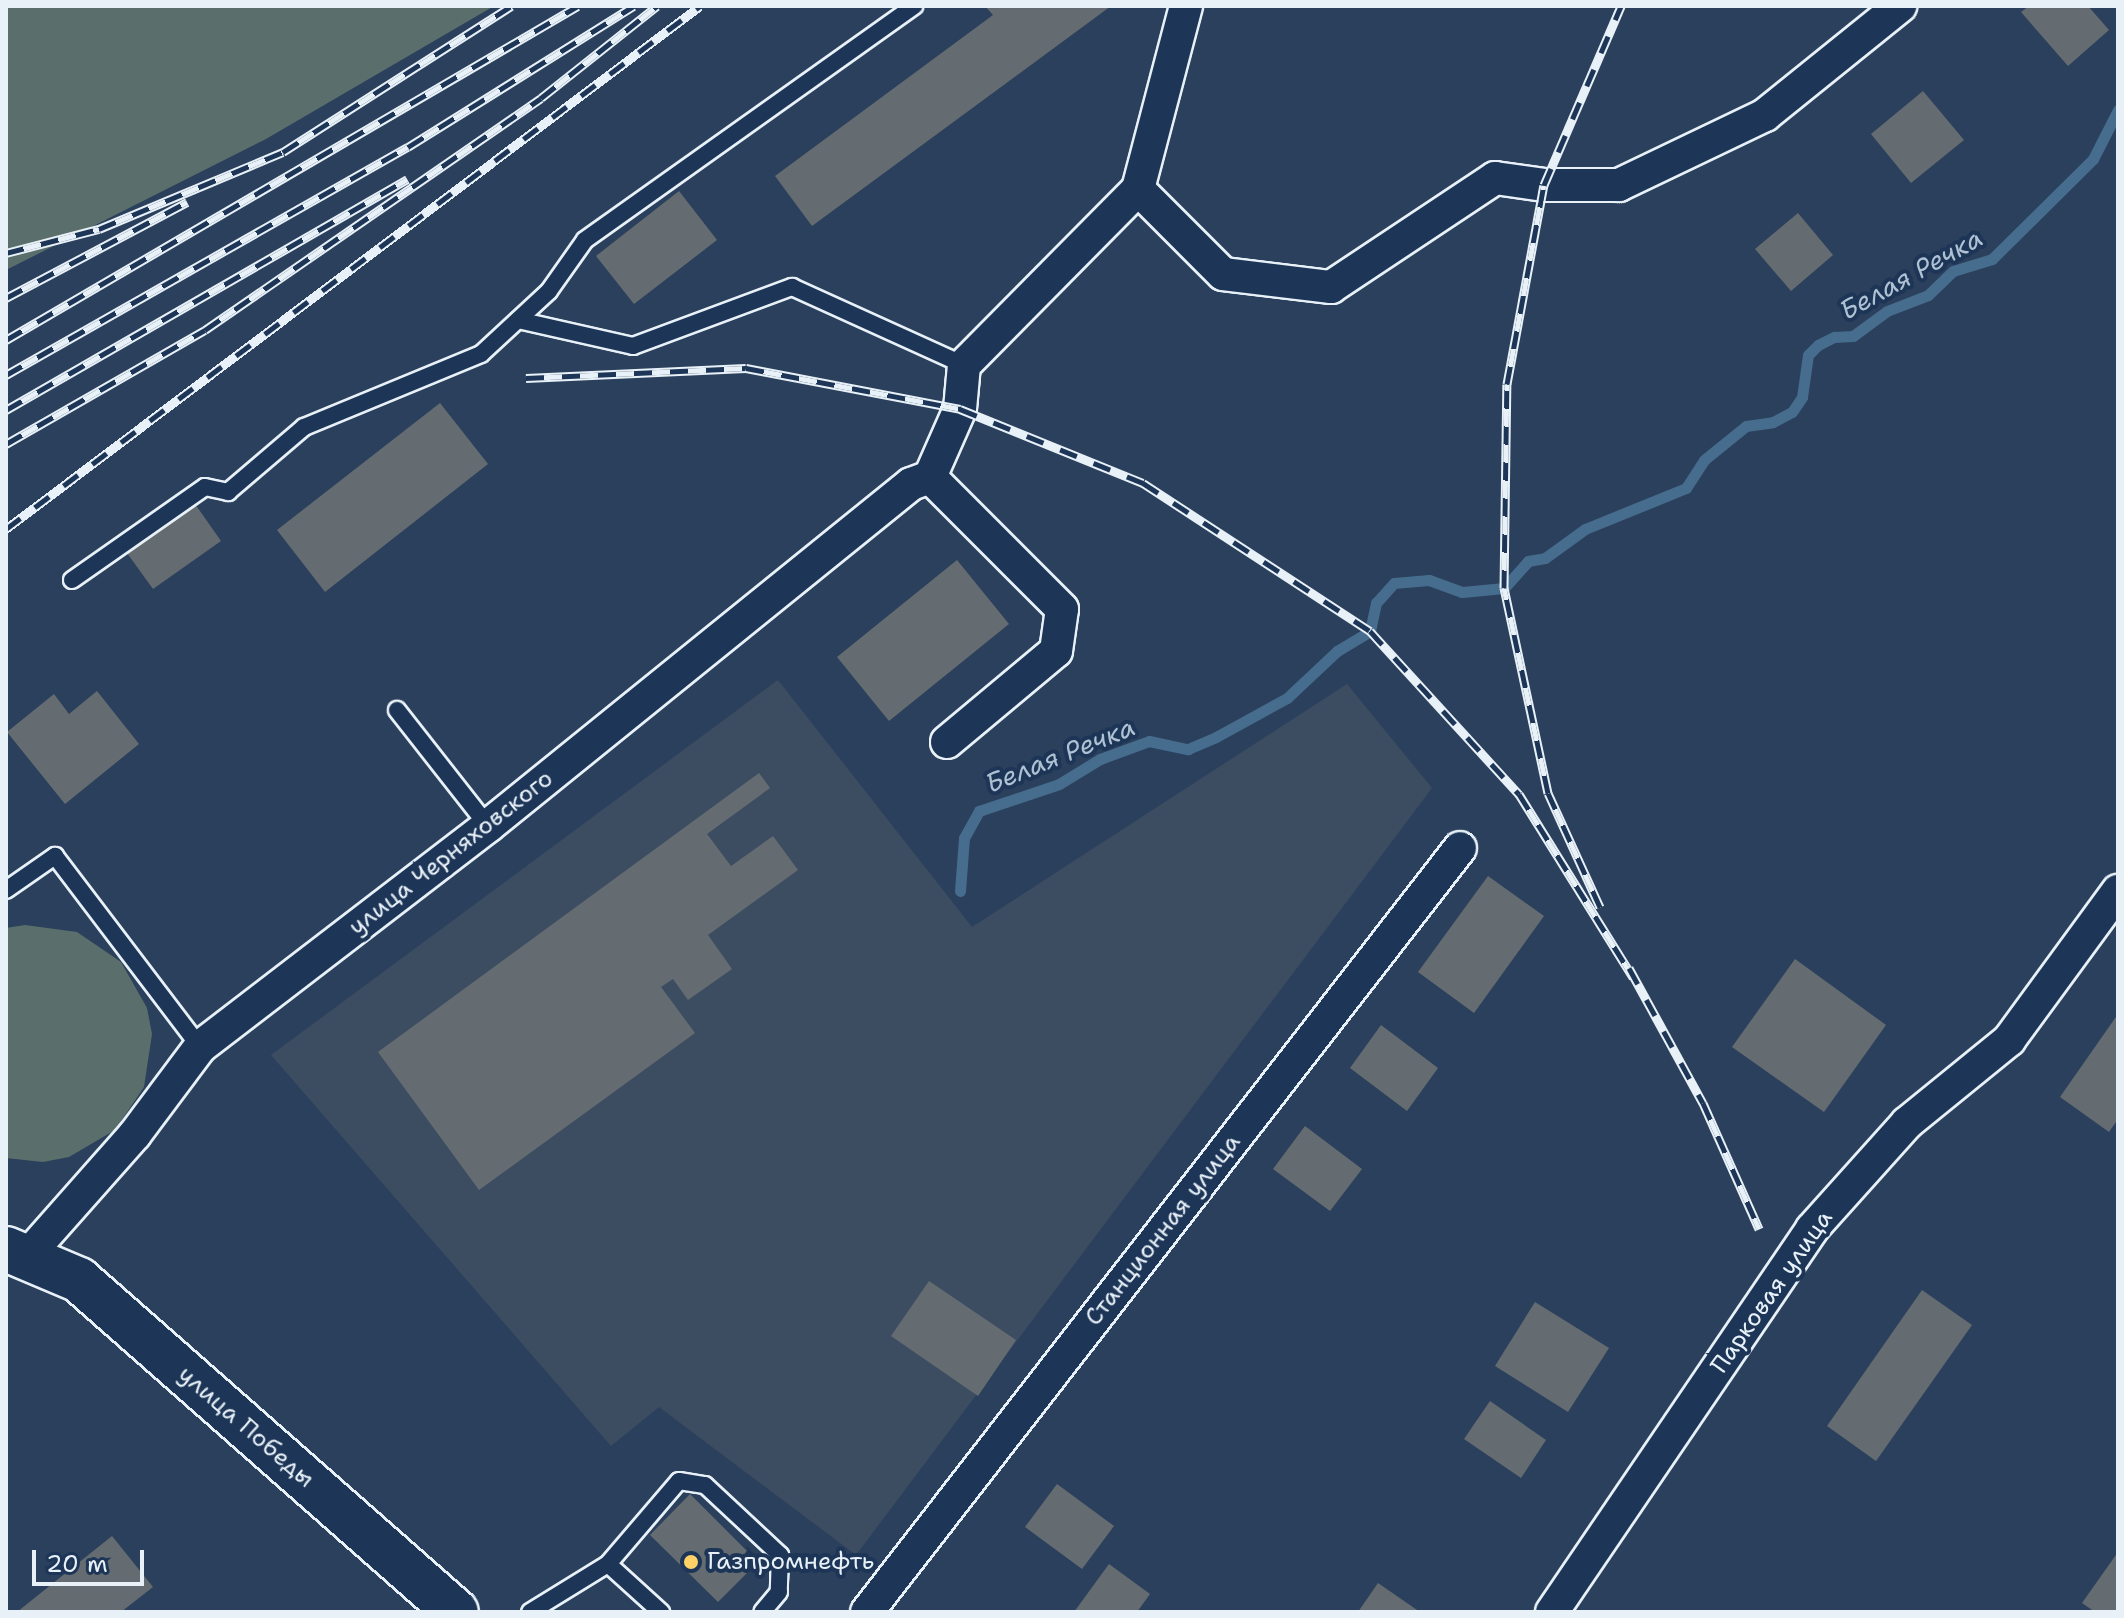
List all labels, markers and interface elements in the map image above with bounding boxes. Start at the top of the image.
water label: Белая Речка [1834,222,1988,326]
water label: Белая Речка [981,711,1139,799]
street label: улица Черняховского [343,764,559,942]
street label: Станционная улица [1079,1128,1247,1332]
street label: Парковая улица [1705,1205,1839,1379]
street label: улица Победы [172,1360,320,1494]
scale bar [36,1534,148,1584]
text: 20 m [46,1548,108,1580]
place label: Газпромнефть [707,1548,874,1576]
marker: Газпромнефть [682,1553,700,1571]

